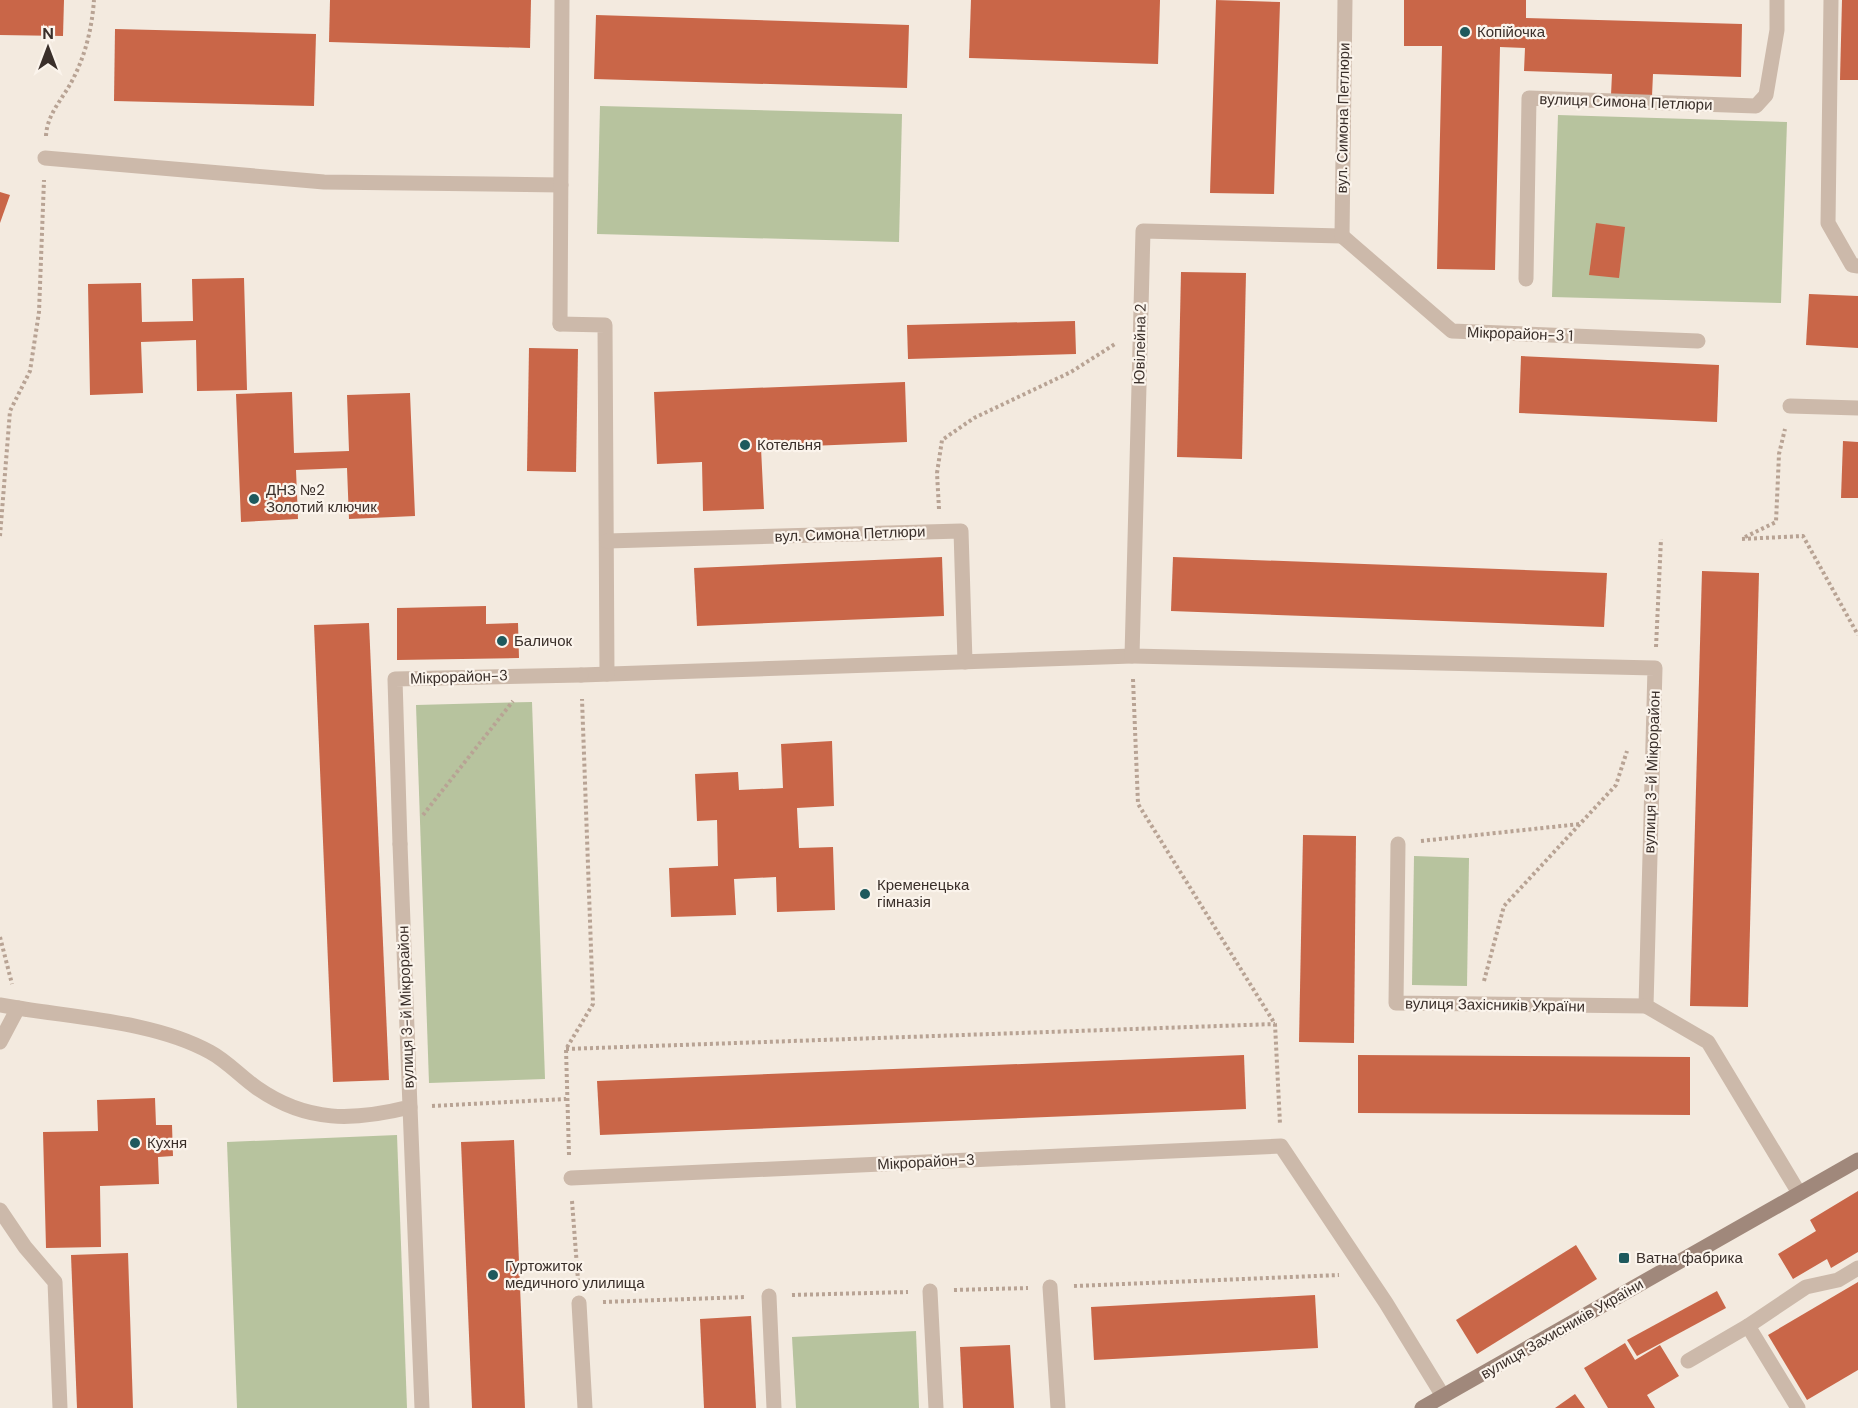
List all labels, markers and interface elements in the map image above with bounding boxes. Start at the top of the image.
north arrow [18,18,78,78]
place label: Копійочка [1477,22,1546,42]
text: N [42,23,54,44]
marker: Копійочка [1458,25,1472,39]
street label: вул. Симона Петлюри [1332,42,1354,194]
street label: вулиця Симона Петлюри [1539,89,1713,115]
street label: Ювілейна 2 [1129,303,1151,385]
street label: Мікрорайон-3 1 [1466,322,1574,346]
place label: Котельня [757,435,821,455]
marker: Котельня [738,438,752,452]
place label: ДНЗ №2 Золотий ключик [266,480,377,517]
marker: ДНЗ №2 Золотий ключик [247,492,261,506]
street label: вул. Симона Петлюри [774,521,926,547]
place label: Баличок [514,631,572,651]
marker: Баличок [495,634,509,648]
street label: Мікрорайон-3 [410,665,508,689]
street label: вулиця 3-й Мікрорайон [1639,690,1665,854]
place label: Кременецька гімназія [877,875,970,912]
marker: Кременецька гімназія [858,887,872,901]
street label: вулиця 3-й Мікрорайон [393,925,419,1089]
street label: вулиця Захісників України [1405,993,1585,1017]
place label: Кухня [147,1133,187,1153]
marker: Кухня [128,1136,142,1150]
street label: Мікрорайон-3 [877,1149,975,1175]
place label: Ватна фабрика [1636,1248,1743,1268]
marker: Ватна фабрика [1617,1251,1631,1265]
place label: Гуртожиток медичного улилища [505,1256,645,1293]
marker: Гуртожиток медичного улилища [486,1268,500,1282]
street label: вулиця Захисників України [1477,1274,1647,1384]

